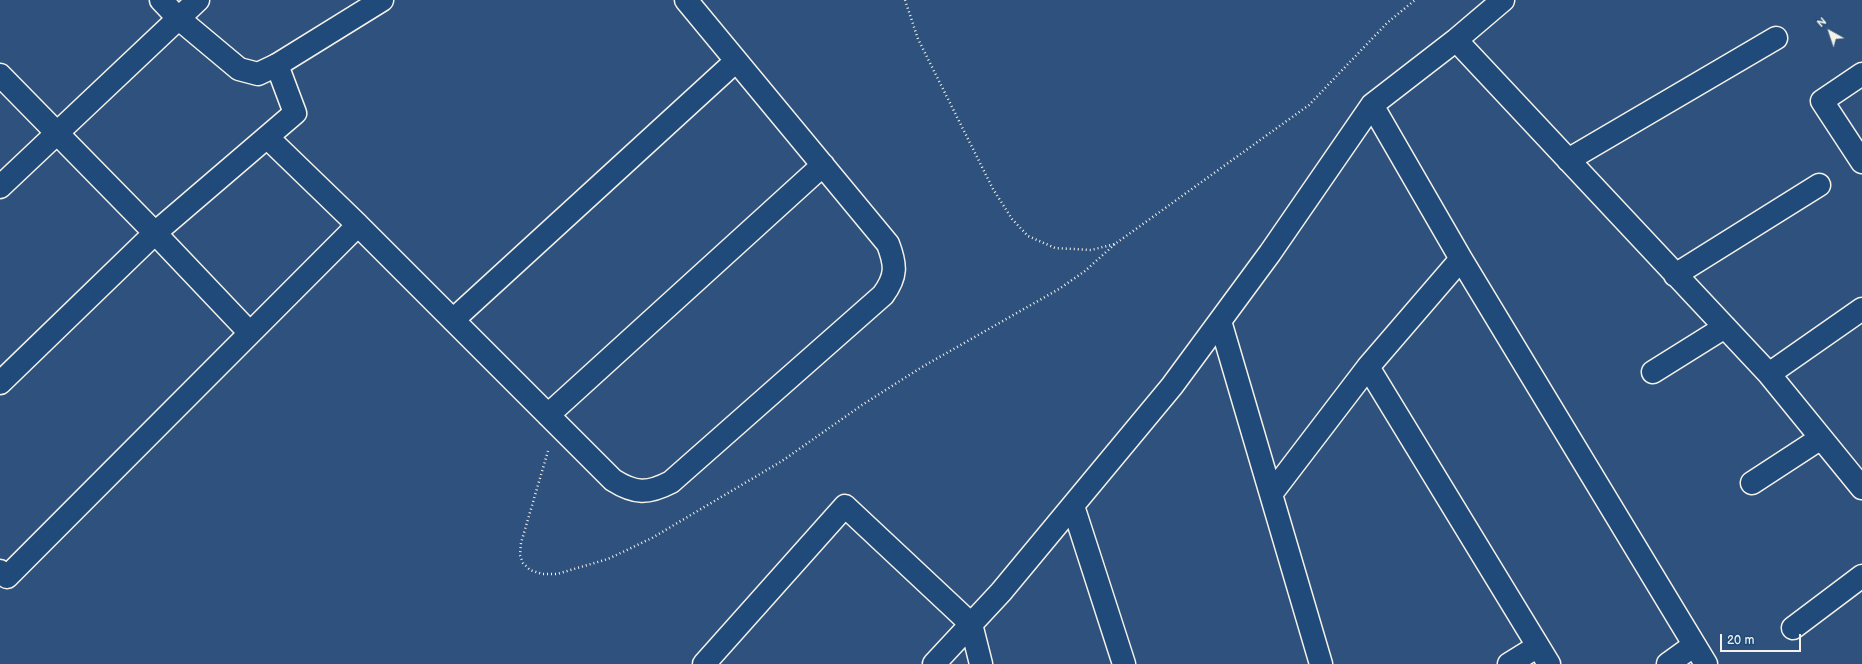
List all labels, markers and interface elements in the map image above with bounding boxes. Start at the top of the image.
north arrow [1810,12,1850,52]
text: N [1815,15,1829,30]
scale bar [1722,626,1803,652]
text: 20 m [1727,633,1754,648]

